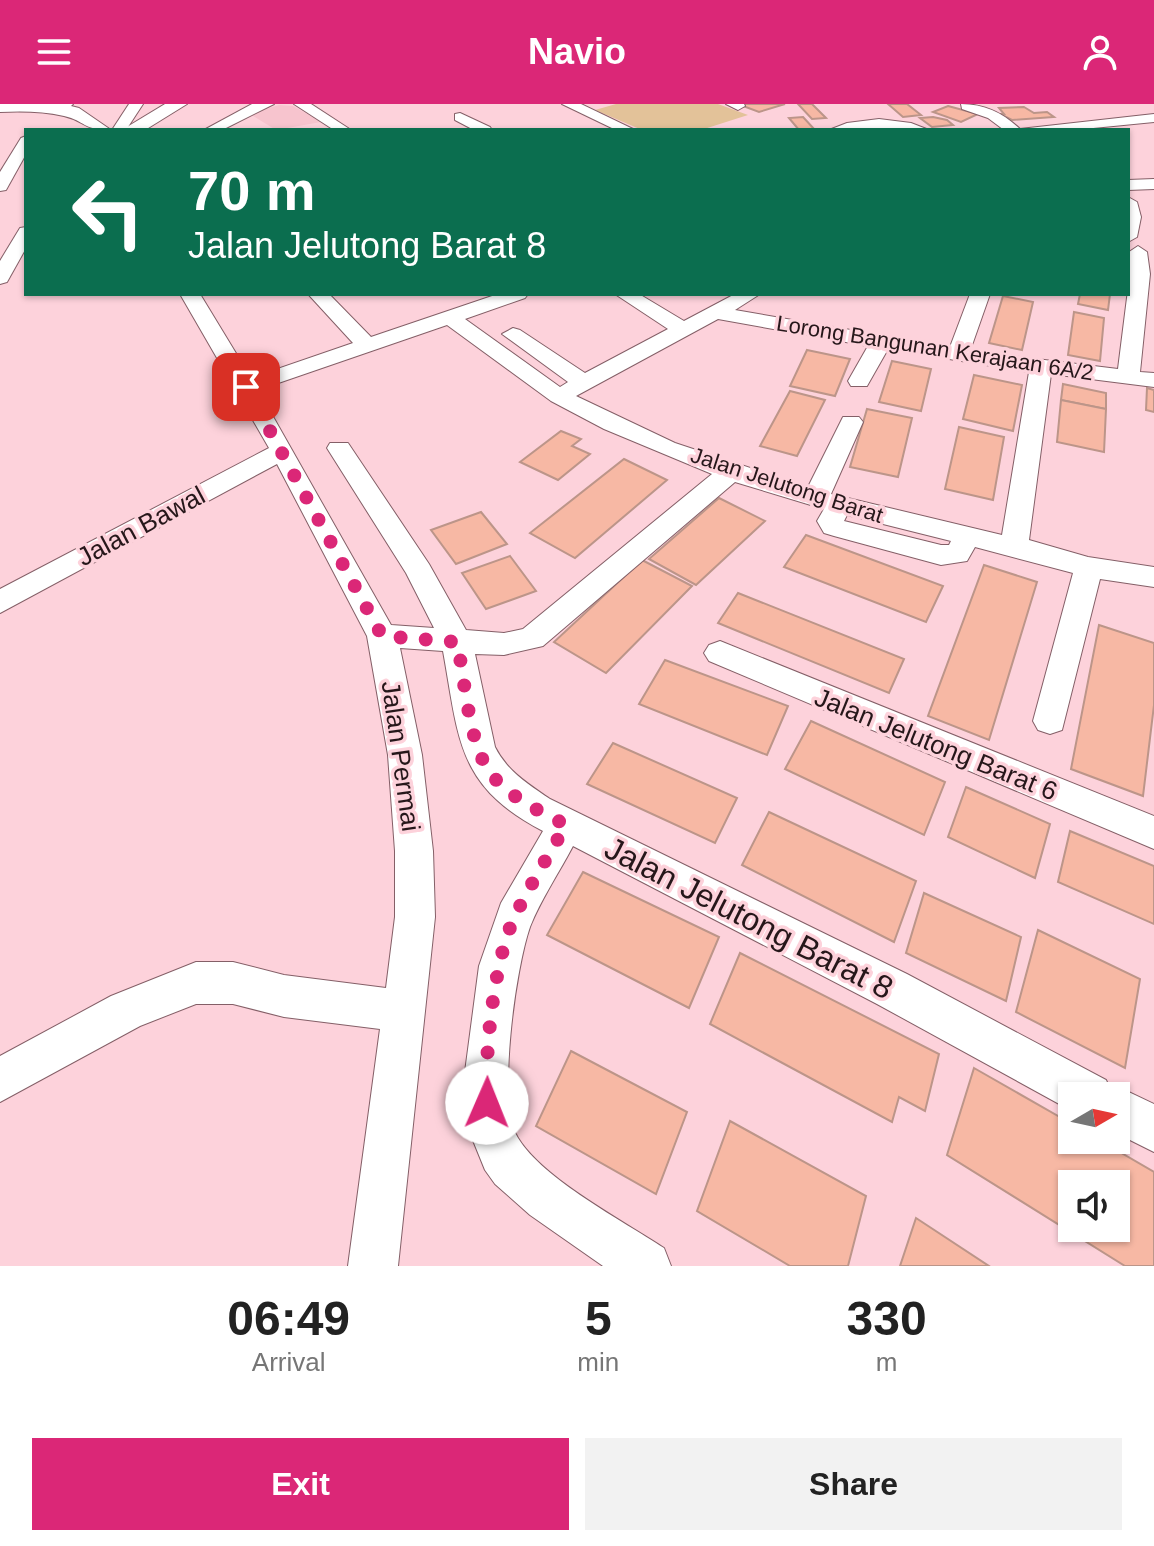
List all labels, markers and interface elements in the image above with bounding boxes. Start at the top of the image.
icon: menu [32,30,76,74]
icon: person [1078,30,1122,74]
text: Navio [528,31,626,72]
text: 70 m [188,159,316,222]
icon: left [56,160,160,264]
text: Jalan Jelutong Barat 8 [188,225,546,266]
street label: Lorong Bangunan Kerajaan 6A/2 [775,311,1095,385]
pin [212,353,280,421]
icon: arrive [224,365,268,409]
street label: Jalan Jelutong Barat [688,442,886,528]
street label: Jalan Bawal [72,480,210,572]
street label: Jalan Permai [376,679,426,833]
street label: Jalan Jelutong Barat 6 [810,682,1062,806]
street label: Jalan Jelutong Barat 8 [599,830,899,1006]
position arrow [445,1061,529,1145]
north arrow [1058,1082,1130,1154]
map controls [1058,1082,1130,1242]
button: sound [1058,1170,1130,1242]
text: 06:49 [227,1292,350,1345]
text: 5 [585,1292,612,1345]
text: 330 [847,1292,927,1345]
text: Arrival [252,1347,326,1377]
text: min [577,1347,619,1377]
text: m [876,1347,897,1377]
button: Exit [32,1438,569,1530]
button: Share [585,1438,1122,1530]

